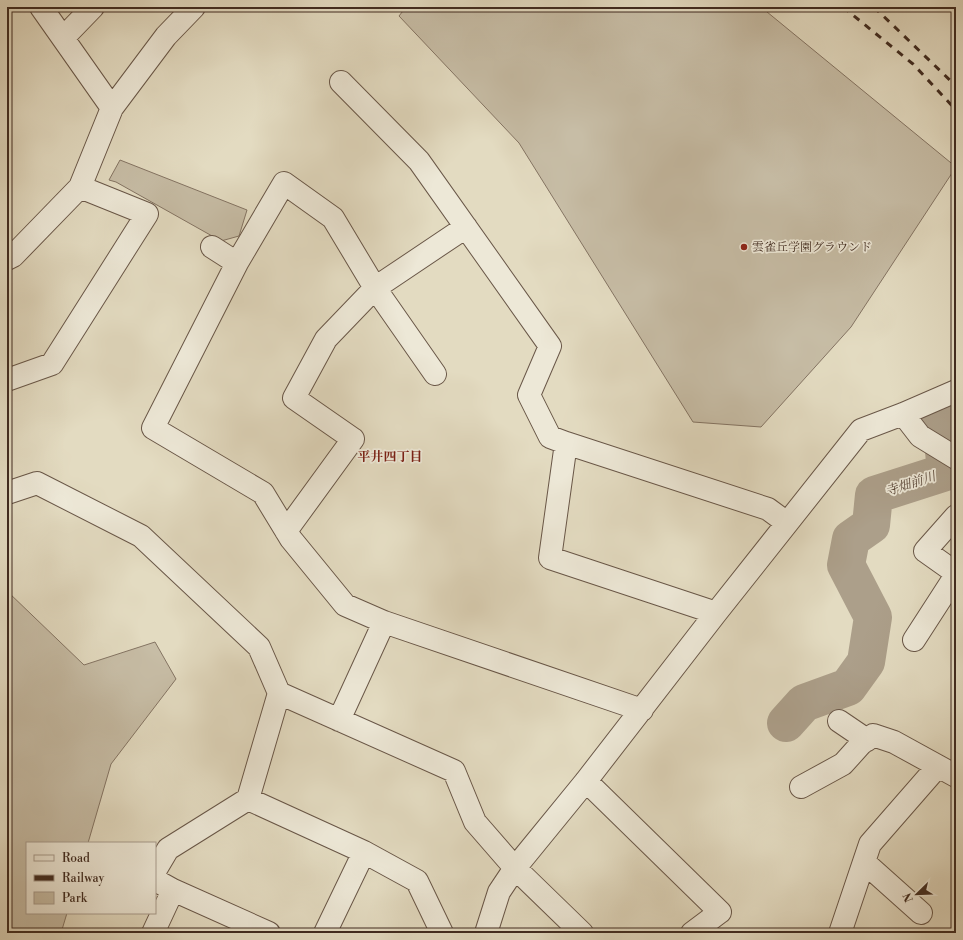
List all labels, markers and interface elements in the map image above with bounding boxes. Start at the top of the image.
place label: 雲雀丘学園グラウンド [752,240,872,255]
marker: 雲雀丘学園グラウンド [739,242,749,252]
district label: 平井四丁目 [357,449,423,465]
water label: 寺畑前川 [883,468,939,500]
legend [26,842,156,914]
text: Road [62,851,90,866]
text: Railway [62,871,104,886]
north arrow [897,874,937,914]
text: Park [62,891,88,906]
text: N [900,891,917,904]

